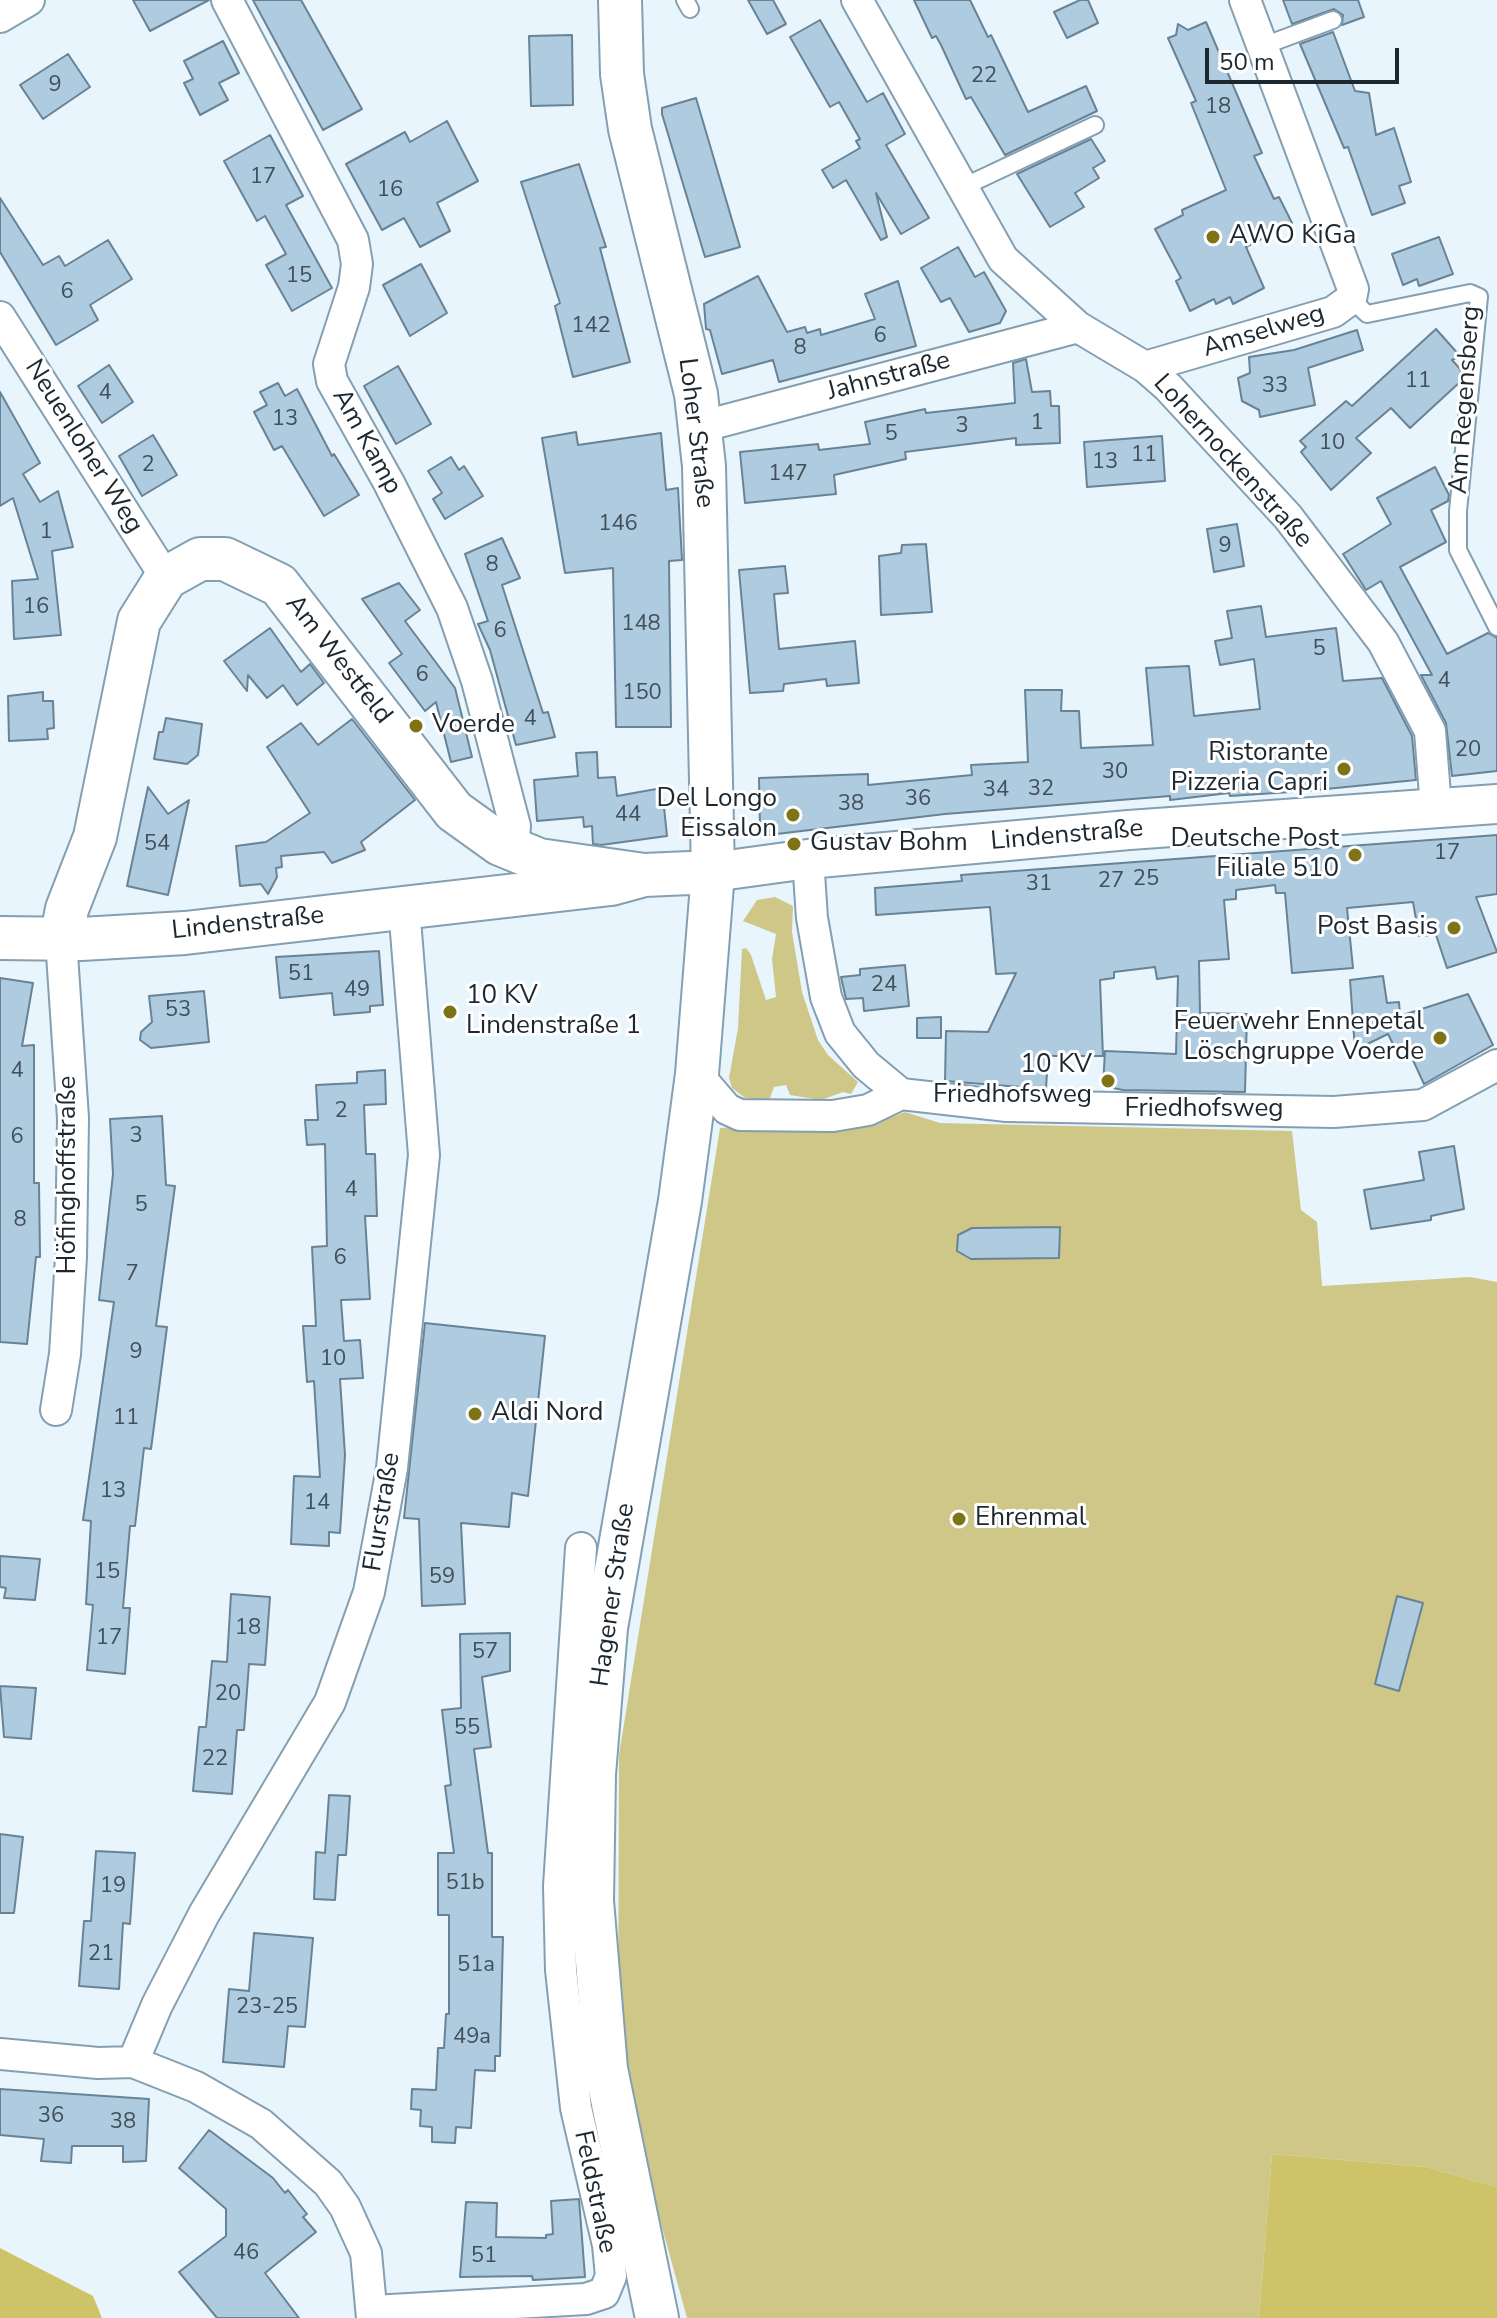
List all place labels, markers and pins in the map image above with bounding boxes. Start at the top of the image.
place label: AWO KiGa [1229,221,1356,253]
marker: AWO KiGa [1204,228,1222,246]
place label: Voerde [432,710,515,742]
marker: Voerde [407,717,425,735]
place label: Ristorante Pizzeria Capri [1171,738,1328,800]
marker: Ristorante Pizzeria Capri [1335,760,1353,778]
place label: Del Longo Eissalon [657,784,777,846]
marker: Del Longo Eissalon [784,806,802,824]
place label: Deutsche Post Filiale 510 [1171,824,1339,886]
place label: Gustav Bohm [810,828,968,860]
marker: Gustav Bohm [785,835,803,853]
marker: Deutsche Post Filiale 510 [1346,846,1364,864]
place label: Post Basis [1317,912,1438,944]
marker: Post Basis [1445,919,1463,937]
place label: 10 KV Lindenstraße 1 [466,981,641,1042]
marker: 10 KV Lindenstraße 1 [441,1003,459,1021]
place label: Feuerwehr Ennepetal Löschgruppe Voerde [1174,1007,1424,1068]
marker: Feuerwehr Ennepetal Löschgruppe Voerde [1431,1029,1449,1047]
place label: 10 KV Friedhofsweg [933,1050,1092,1112]
marker: 10 KV Friedhofsweg [1099,1072,1117,1090]
place label: Aldi Nord [491,1398,603,1430]
marker: Aldi Nord [466,1405,484,1423]
place label: Ehrenmal [975,1503,1086,1535]
marker: Ehrenmal [950,1510,968,1528]

